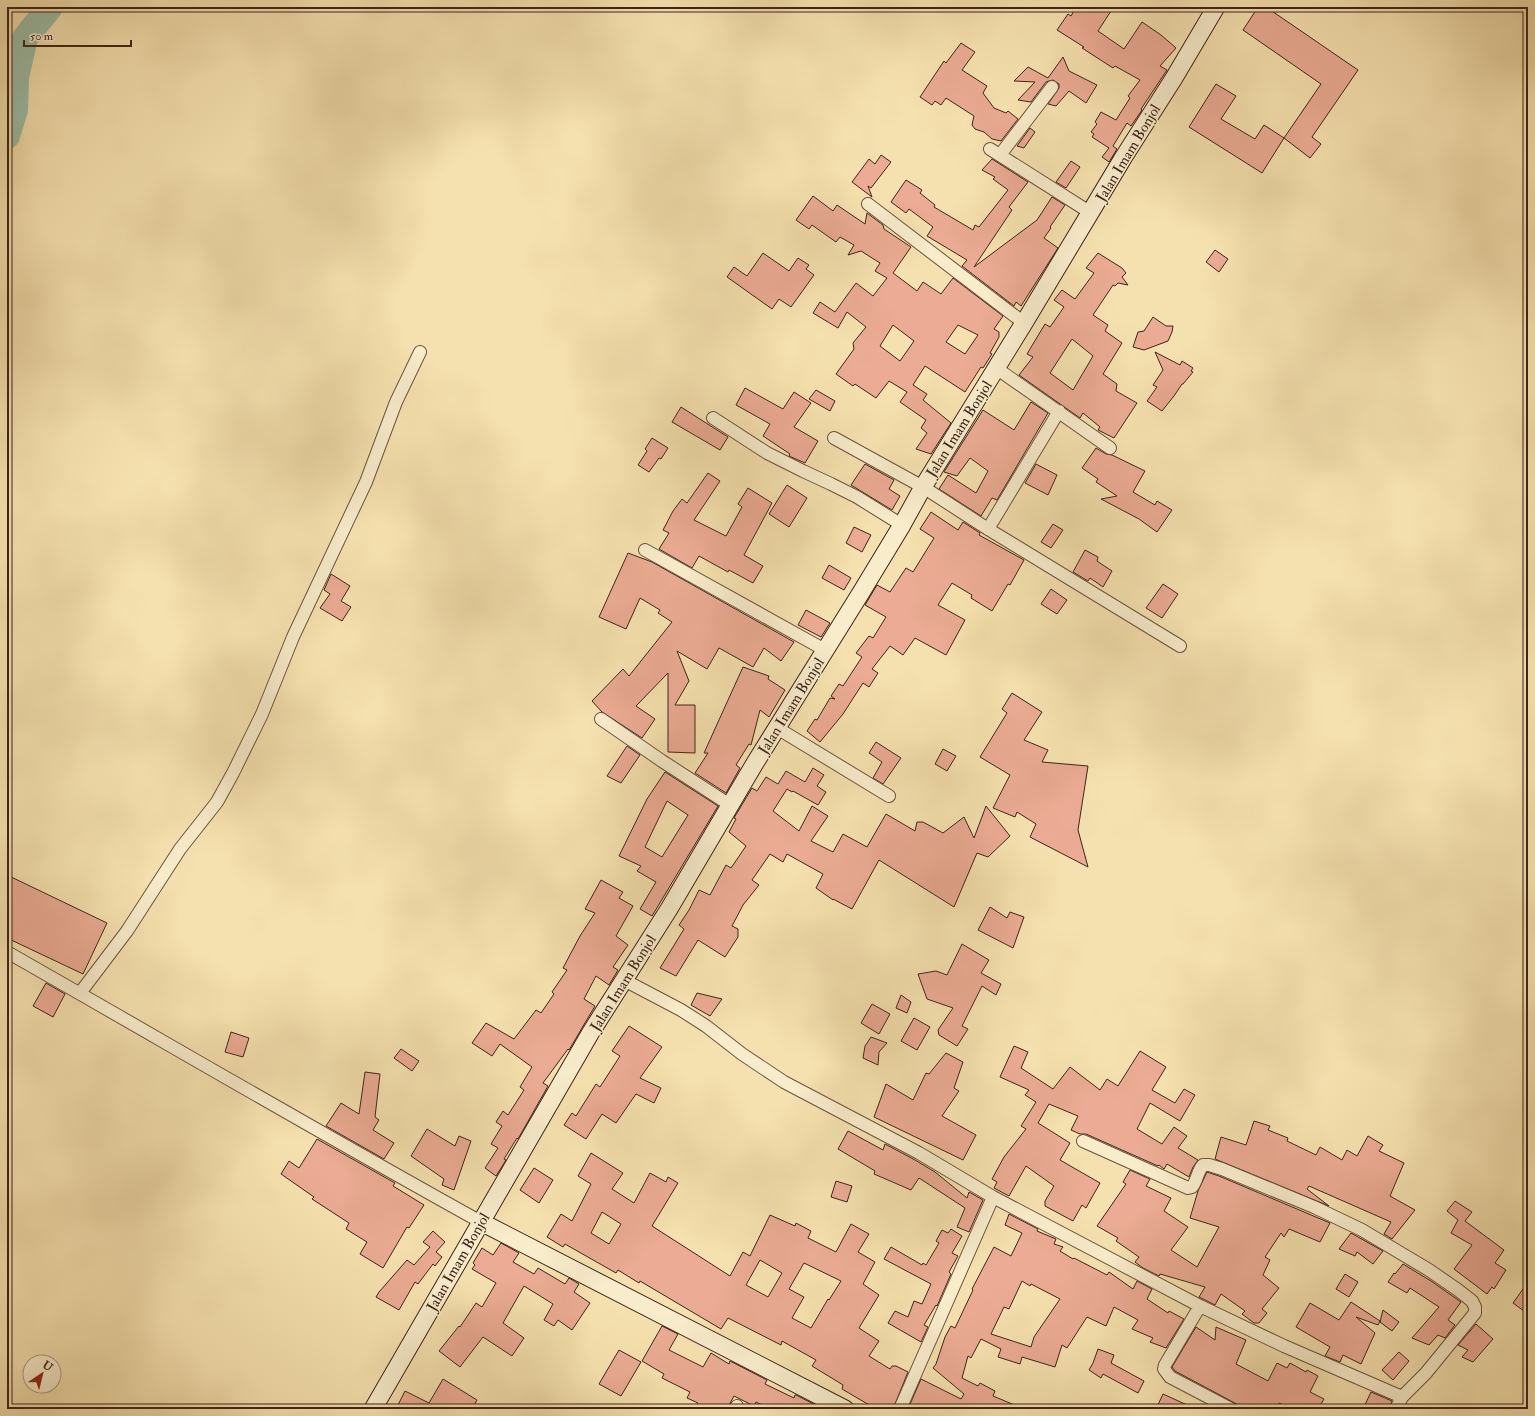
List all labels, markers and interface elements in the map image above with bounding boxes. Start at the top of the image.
scale bar [24,22,131,48]
text: 50 m [30,29,54,44]
street label: Jalan Imam Bonjol [1091,101,1166,207]
street label: Jalan Imam Bonjol [922,377,998,483]
street label: Jalan Imam Bonjol [754,654,830,760]
street label: Jalan Imam Bonjol [586,931,662,1037]
street label: Jalan Imam Bonjol [422,1209,495,1316]
north arrow [22,1354,62,1394]
text: U [40,1358,56,1375]

